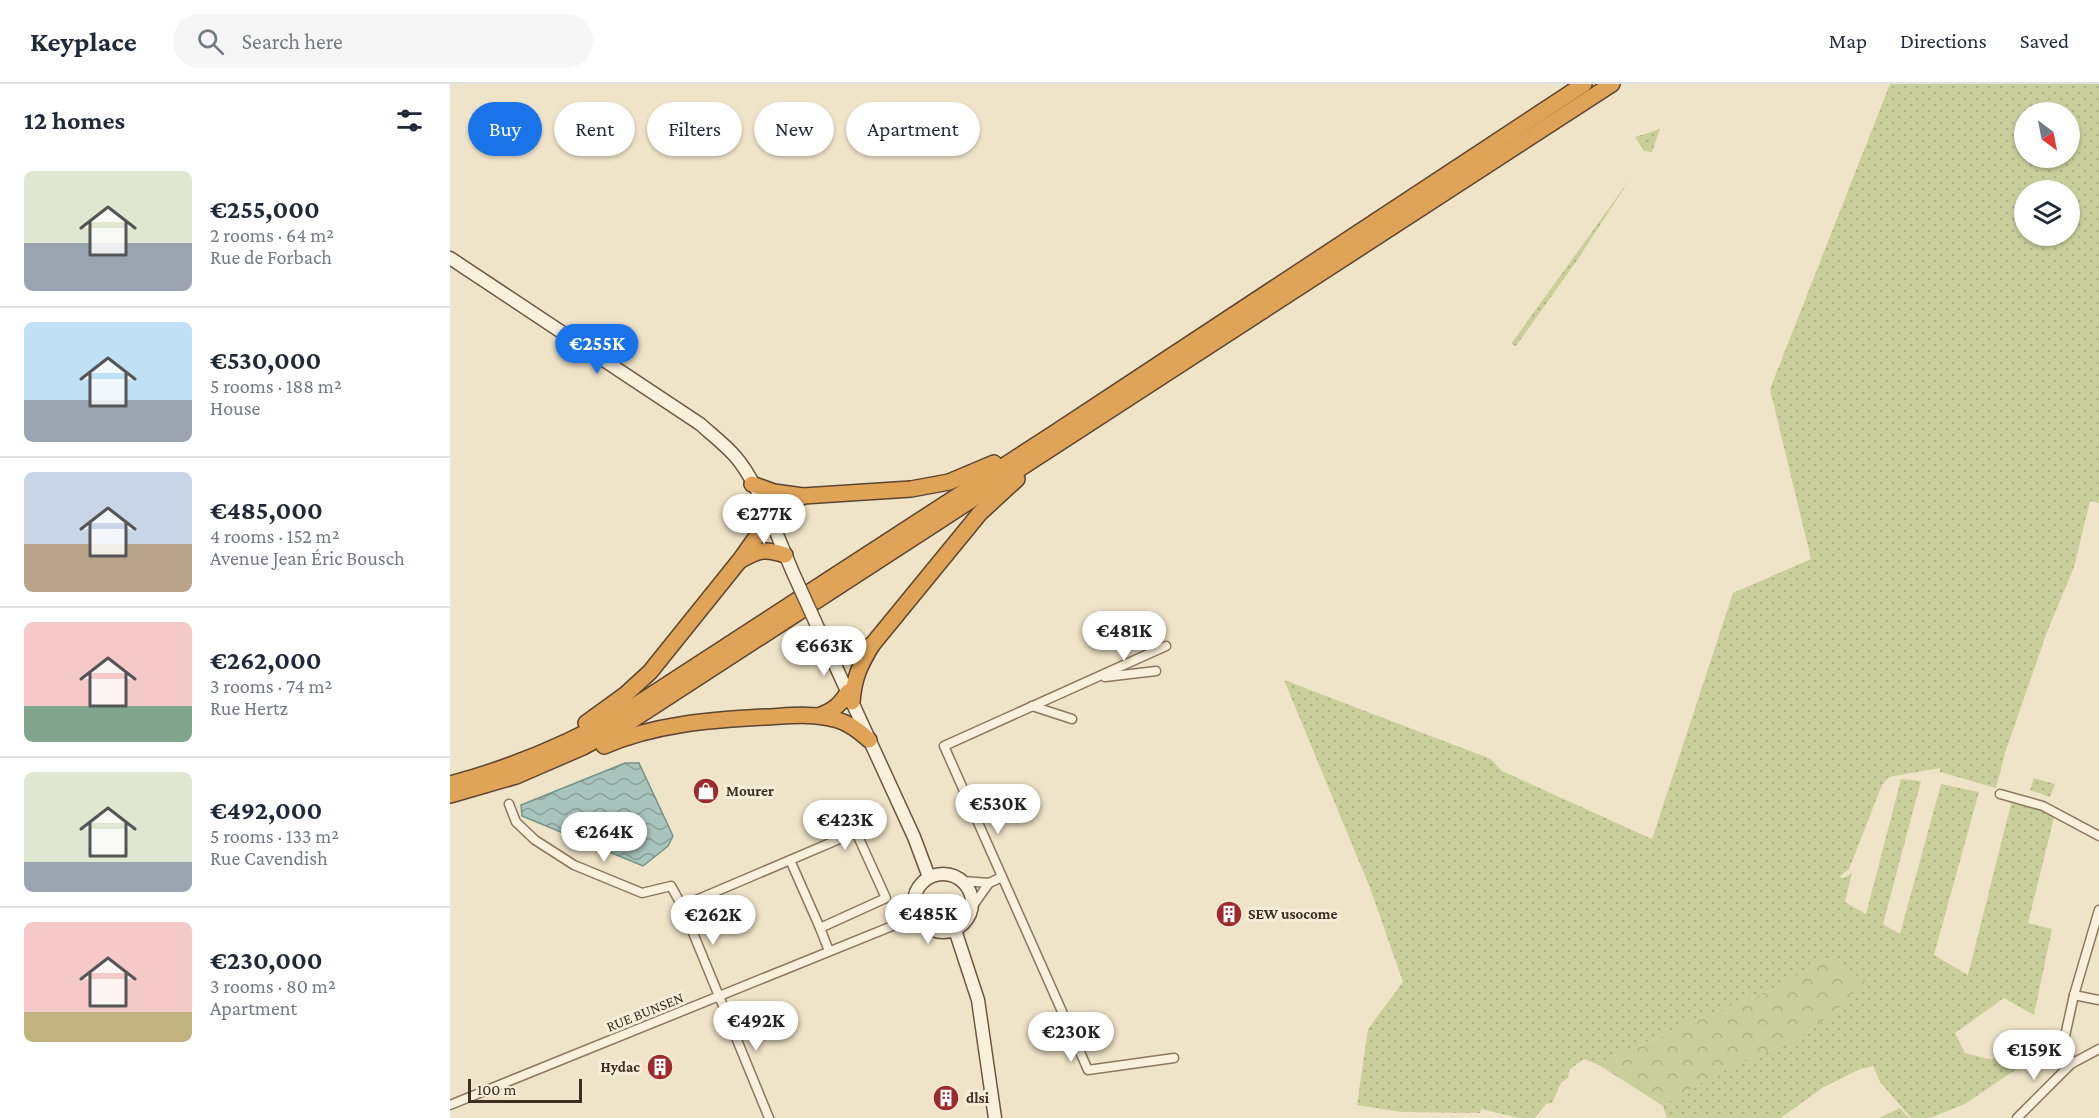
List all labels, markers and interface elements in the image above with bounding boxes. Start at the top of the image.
search box [173,14,593,68]
icon: search [194,25,227,58]
text: Keyplace [30,26,137,57]
text: Search here [242,29,343,54]
text: Map [1829,29,1867,53]
text: Directions [1900,29,1987,53]
text: Saved [2020,29,2069,53]
chip: Buy [468,102,542,156]
chip: Rent [554,102,635,156]
chip: Filters [647,102,742,156]
chip: New [754,102,834,156]
chip: Apartment [846,102,980,156]
north arrow [2014,102,2080,168]
map controls [2014,102,2080,246]
icon: filters [393,104,426,137]
text: 12 homes [24,106,125,135]
button: layers [2014,180,2080,246]
icon: home [72,195,144,267]
text: €255,000 [210,195,320,224]
text: 2 rooms · 64 m² [210,224,334,246]
text: Rue de Forbach [210,246,332,268]
pin: €255K [555,324,639,375]
text: €255K [569,332,625,354]
icon: home [72,346,144,418]
text: €530,000 [210,346,321,375]
text: 5 rooms · 188 m² [210,375,342,397]
text: House [210,397,260,419]
pin: €277K [722,494,806,545]
icon: home [72,496,144,568]
text: €485,000 [210,496,323,525]
text: €277K [737,502,791,524]
text: 4 rooms · 152 m² [210,525,339,547]
text: Avenue Jean Éric Bousch [210,547,405,569]
pin: €481K [1082,611,1166,662]
text: €481K [1096,619,1152,641]
pin: €663K [782,626,866,677]
text: €663K [795,634,853,656]
icon: home [72,646,144,718]
text: €262,000 [210,646,322,675]
text: 3 rooms · 74 m² [210,675,332,697]
text: Rue Hertz [210,697,288,719]
shop icon: Mourer [691,776,721,806]
place label: Mourer [726,783,774,799]
pin: €530K [956,784,1040,835]
text: €530K [969,792,1027,814]
icon: home [72,796,144,868]
text: €492,000 [210,796,322,825]
pin: €423K [803,800,887,851]
text: €423K [817,808,873,830]
pin: €264K [562,812,646,863]
text: €264K [575,820,633,842]
text: 5 rooms · 133 m² [210,825,339,847]
text: Rue Cavendish [210,847,328,869]
pin: €485K [886,894,970,945]
pin: €262K [671,895,755,946]
building icon: SEW usocome [1214,899,1244,929]
text: €485K [899,902,957,924]
text: €262K [685,903,741,925]
place label: SEW usocome [1248,906,1338,922]
icon: home [72,946,144,1018]
text: €230,000 [210,946,323,975]
text: 3 rooms · 80 m² [210,975,336,997]
street label: RUE BUNSEN [604,989,686,1035]
text: Apartment [210,997,297,1019]
pin: €492K [714,1001,798,1052]
text: €492K [727,1009,785,1031]
pin: €230K [1029,1012,1113,1063]
text: €230K [1042,1020,1100,1042]
pin: €159K [1992,1030,2076,1081]
text: €159K [2007,1038,2061,1060]
building icon: Hydac [645,1052,675,1082]
place label: Hydac [600,1059,640,1075]
scale bar [468,1076,582,1104]
text: 100 m [477,1081,516,1098]
building icon: dlsi [931,1083,961,1113]
place label: dlsi [966,1090,990,1106]

